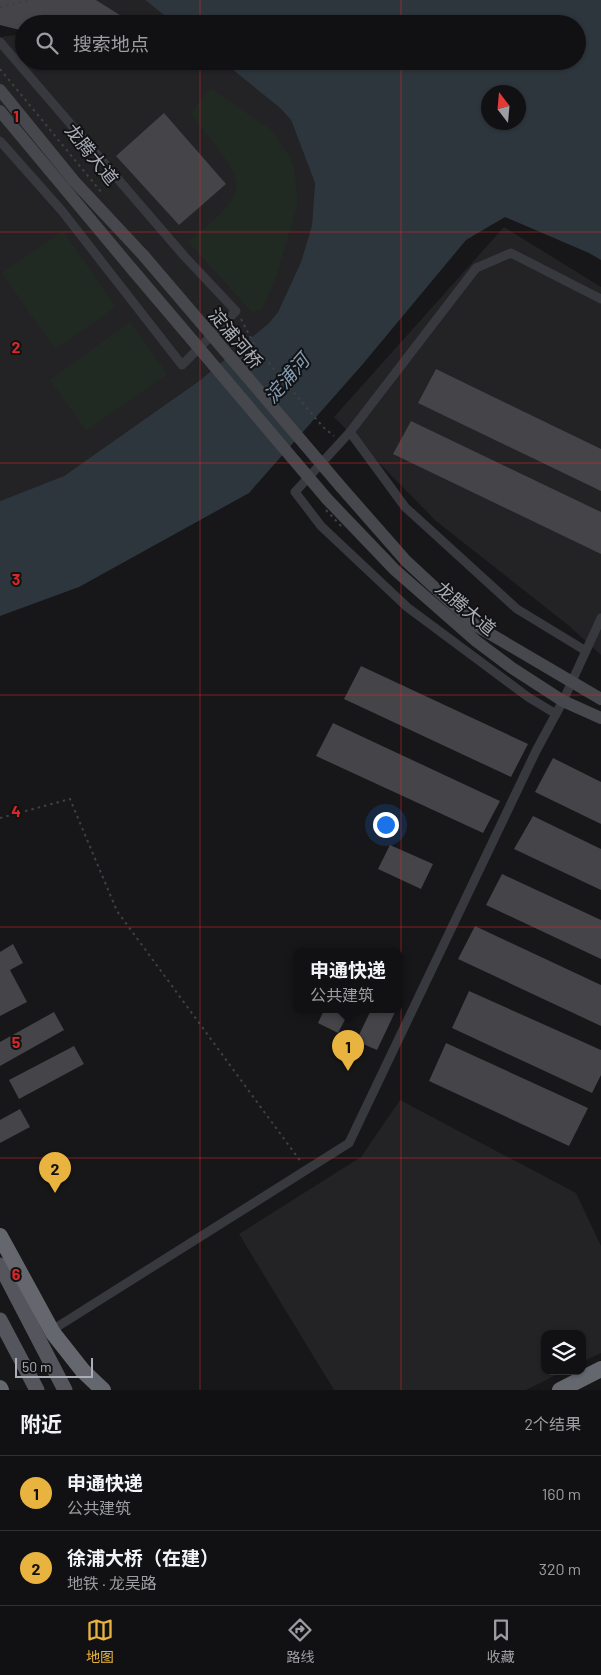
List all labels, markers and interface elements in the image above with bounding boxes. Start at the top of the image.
search box [15,15,586,70]
icon: search [33,29,61,57]
text: 搜索地点 [73,32,149,55]
north arrow [481,85,526,130]
text: 1 [13,106,19,125]
street label: 龙腾大道 [61,119,123,189]
street label: 淀浦河桥 [204,303,268,373]
text: 2 [12,337,21,356]
water label: 淀浦河 [259,346,316,407]
text: 3 [12,569,20,588]
street label: 龙腾大道 [431,576,501,640]
text: 4 [11,801,21,820]
your location [373,812,399,838]
popup [293,948,403,1013]
text: 申通快递 [310,958,386,981]
text: 公共建筑 [310,985,374,1004]
pin: 1 [332,1030,364,1071]
text: 5 [12,1032,21,1051]
pin: 2 [39,1152,71,1193]
text: 6 [12,1264,21,1283]
map controls [541,1330,586,1375]
button: layers [541,1330,586,1375]
scale bar [15,1355,92,1378]
text: 50 m [22,1358,51,1375]
text: 附近 [20,1411,62,1436]
text: 2个结果 [524,1414,581,1433]
text: 申通快递 [67,1471,143,1494]
text: 1 [33,1484,39,1503]
text: 160 m [542,1484,581,1503]
text: 公共建筑 [67,1498,131,1517]
text: 徐浦大桥（在建） [67,1546,219,1569]
text: 2 [32,1559,40,1578]
text: 320 m [539,1559,581,1578]
text: 地铁 · 龙吴路 [67,1573,157,1592]
tab: 地图 [86,1616,114,1666]
tab: 路线 [286,1616,314,1666]
tab: 收藏 [487,1616,515,1666]

